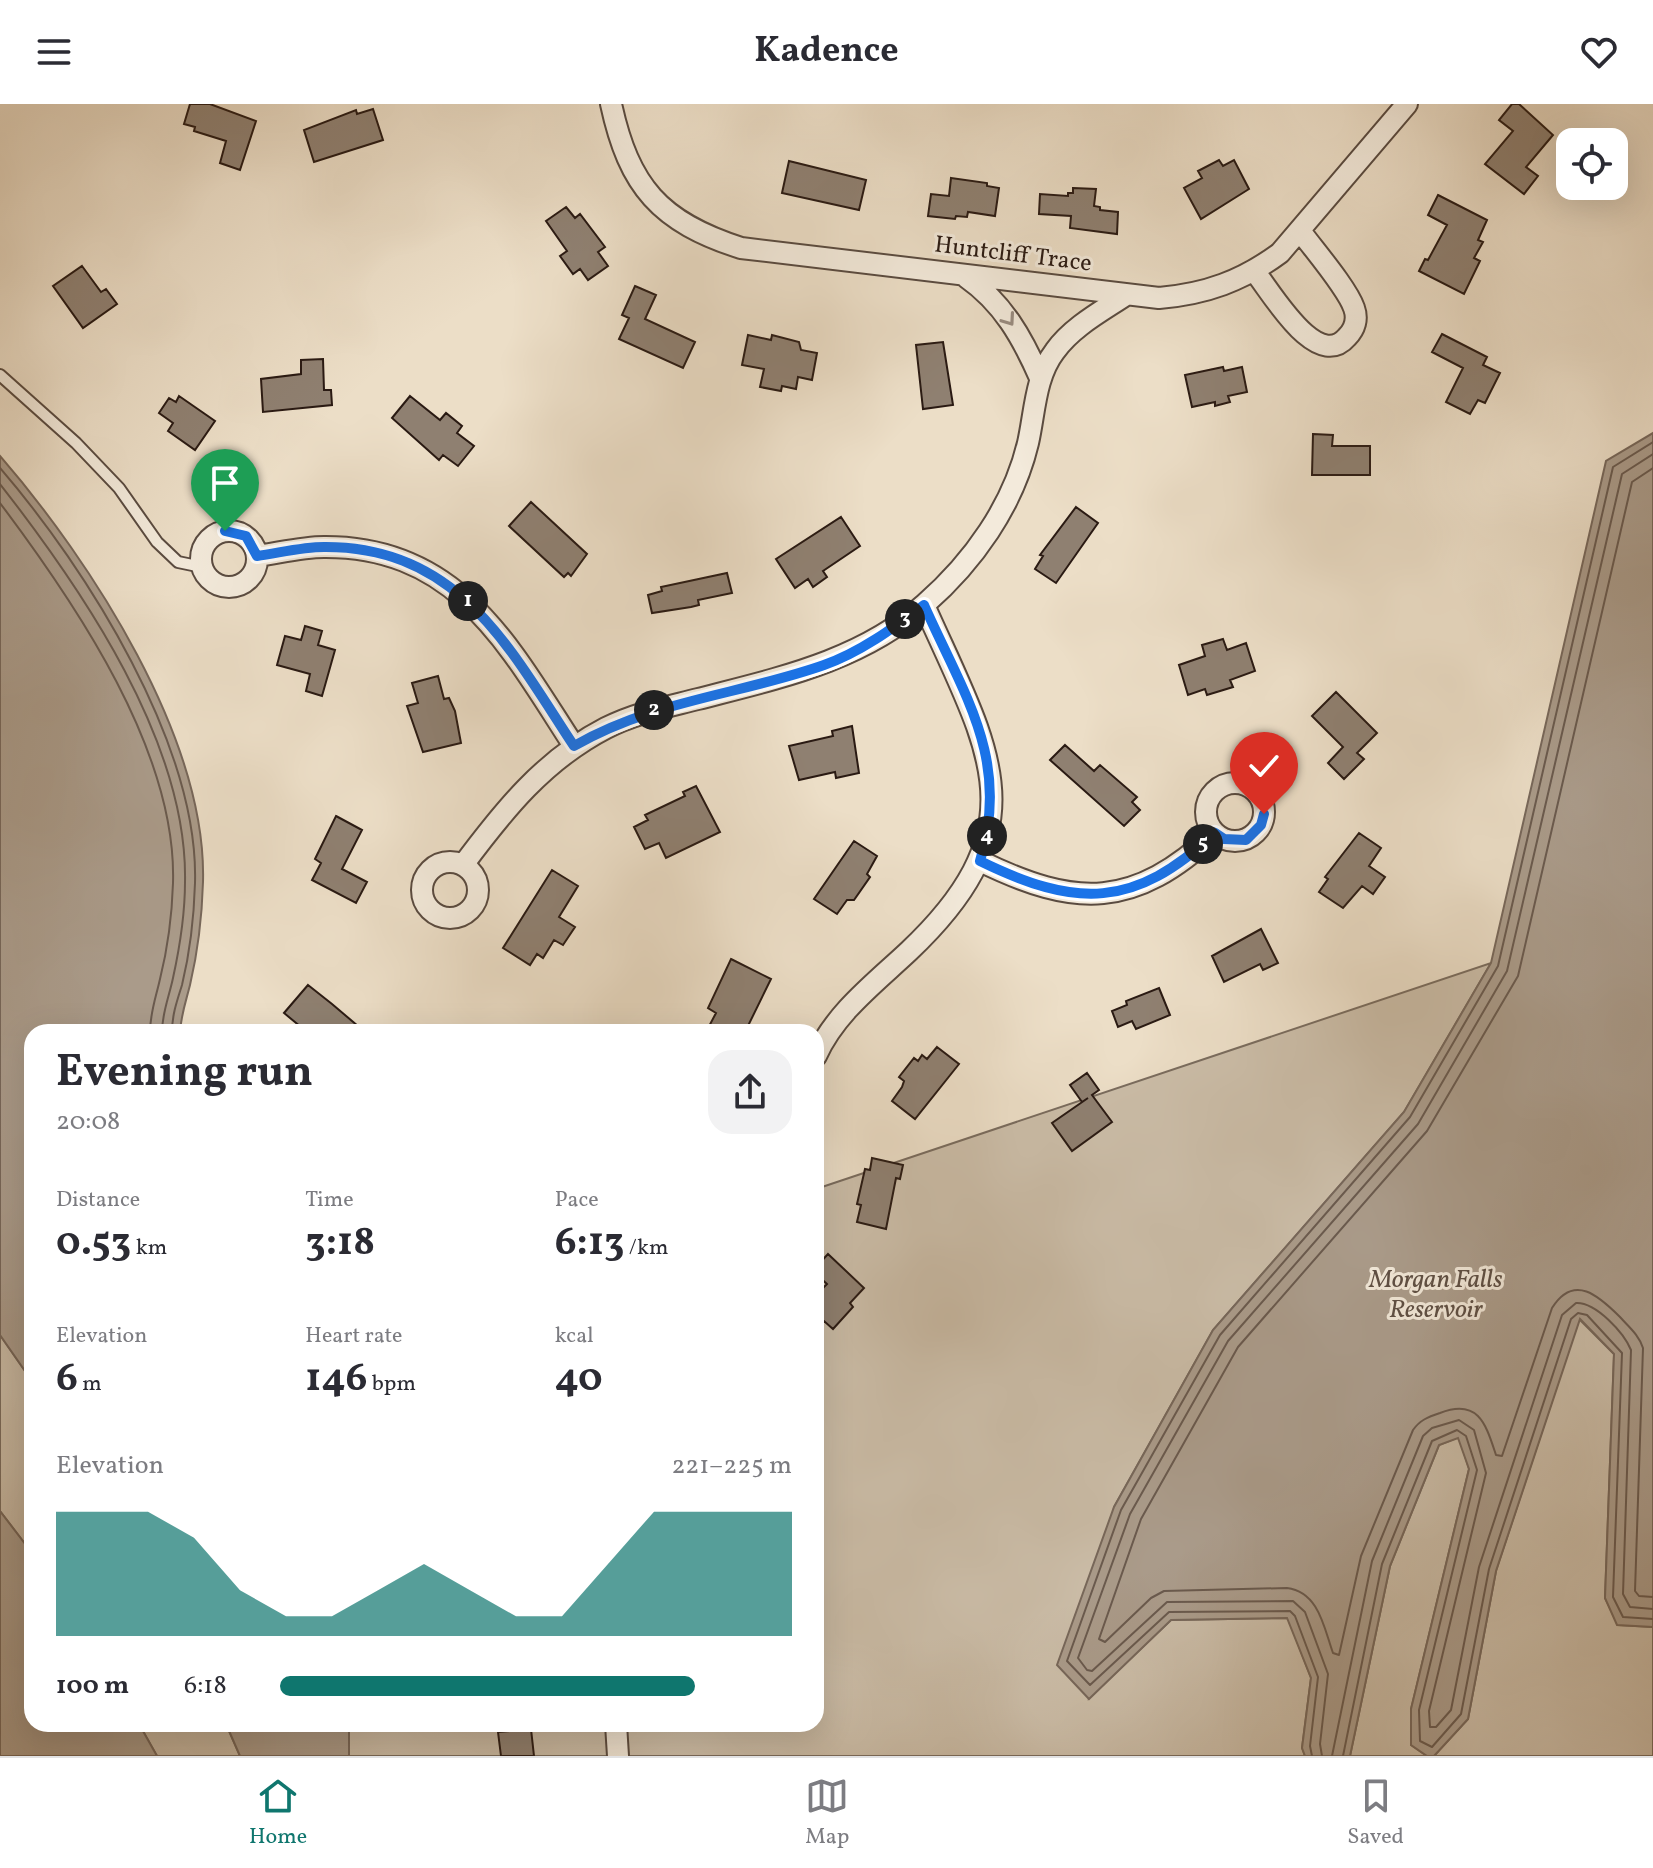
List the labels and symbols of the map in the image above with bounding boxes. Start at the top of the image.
street label: Huntcliff Trace [932,228,1094,282]
one-way arrow [999,311,1014,325]
pin [191,449,259,531]
pin: 1 [448,581,488,621]
pin: 3 [885,599,925,639]
pin: 2 [634,690,674,730]
pin [1230,732,1298,814]
pin: 4 [967,816,1007,856]
pin: 5 [1183,824,1223,864]
water label: Morgan Falls Reservoir [1368,1262,1503,1328]

